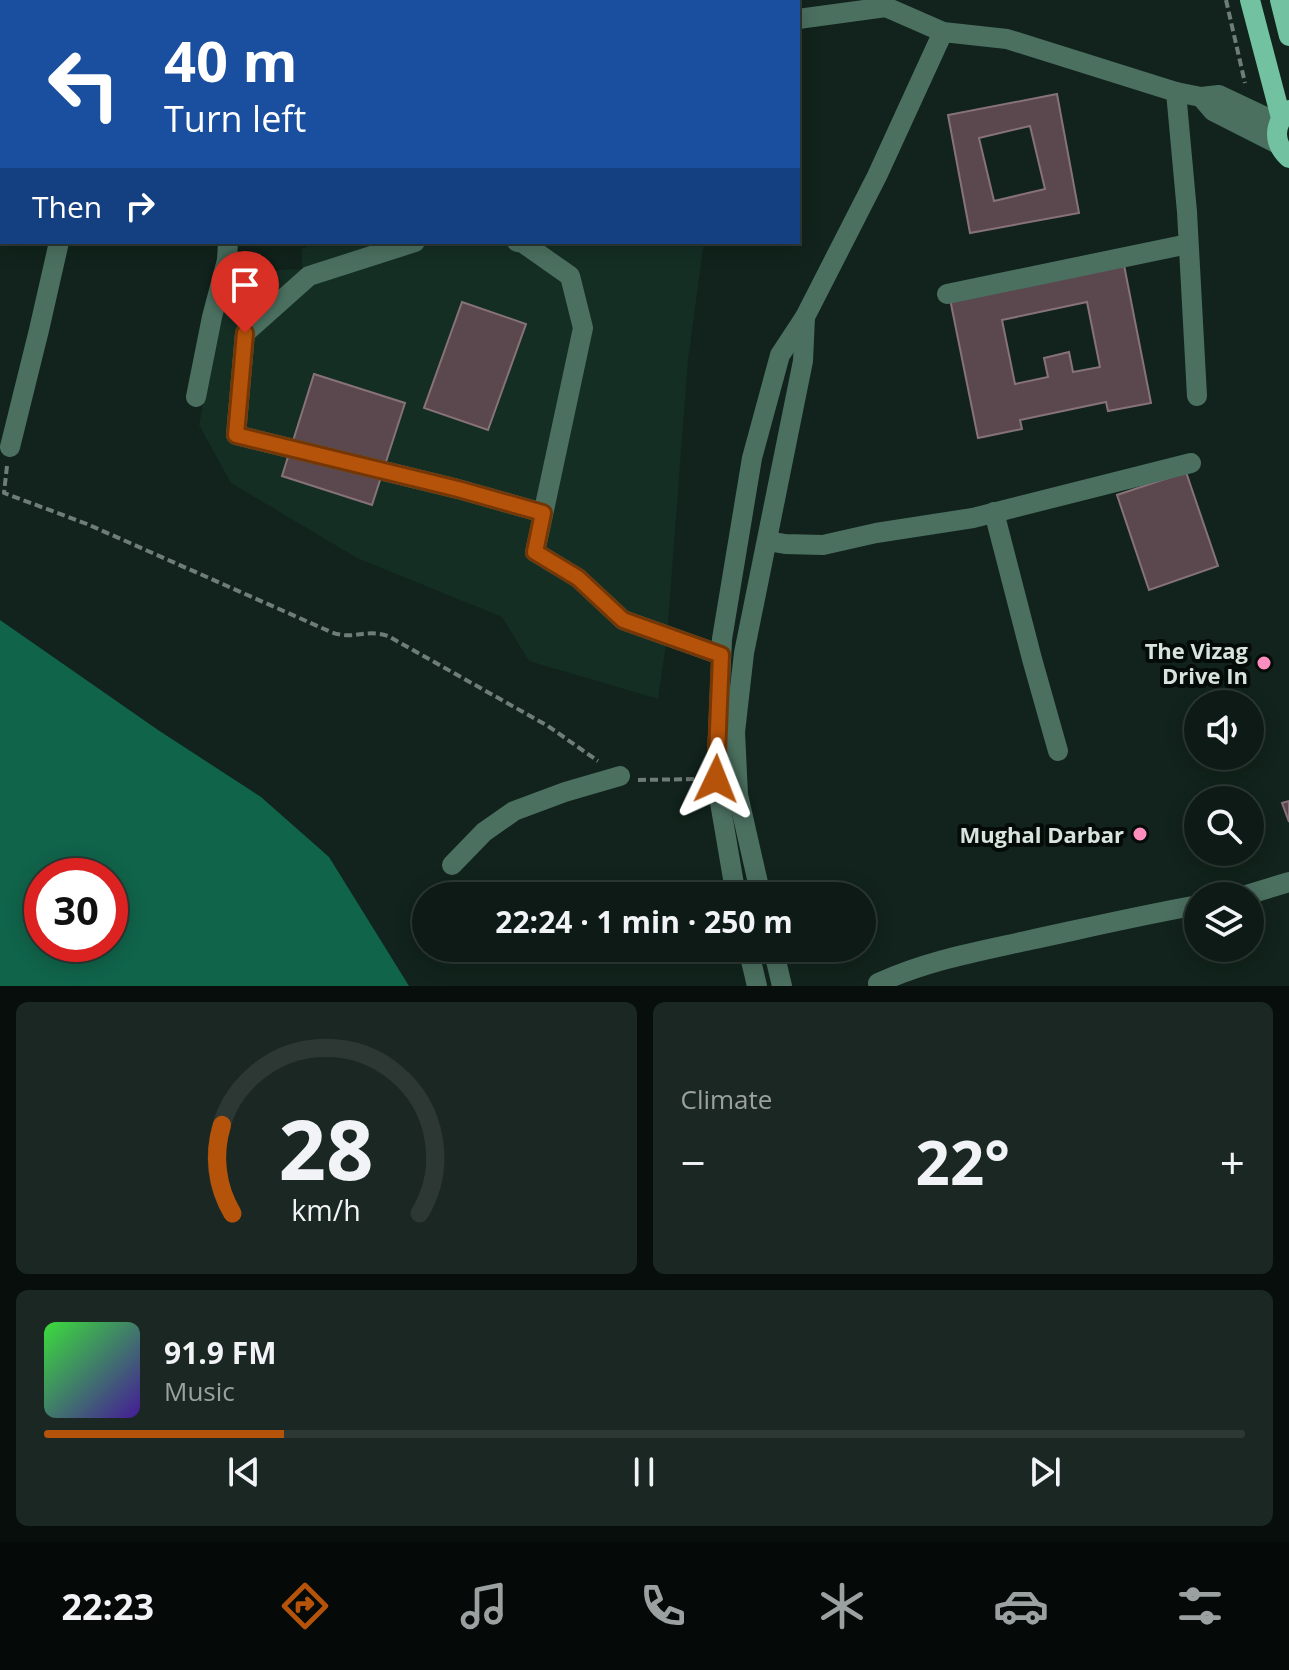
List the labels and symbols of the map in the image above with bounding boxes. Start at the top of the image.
pin [211,251,279,333]
place label: The Vizag Drive In [1145,635,1249,690]
marker: The Vizag Drive In [1255,654,1273,672]
position arrow [674,737,758,821]
place label: Mughal Darbar [959,819,1124,849]
marker: Mughal Darbar [1131,825,1149,843]
speed limit sign: 30 [24,858,128,962]

